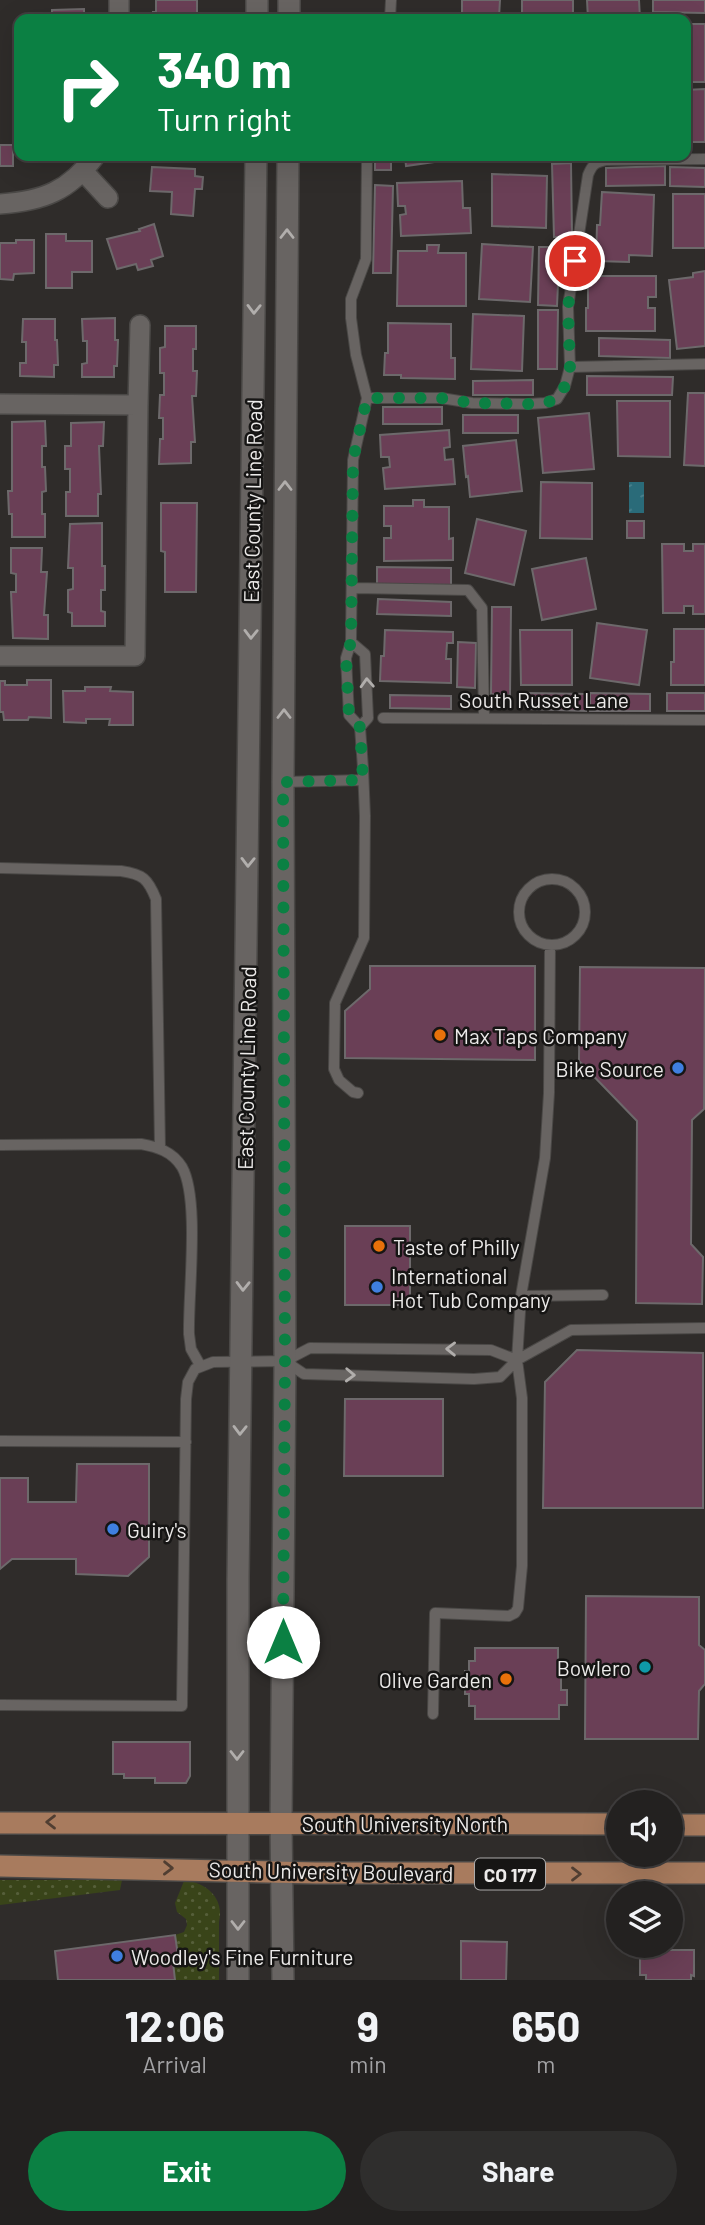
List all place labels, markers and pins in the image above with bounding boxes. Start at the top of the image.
pin [545,231,605,291]
place label: Max Taps Company [454,1023,627,1048]
marker: Max Taps Company [432,1027,448,1043]
place label: Bike Source [555,1056,664,1081]
marker: Bike Source [670,1060,686,1076]
place label: Taste of Philly [393,1234,520,1259]
marker: Taste of Philly [371,1238,387,1254]
place label: International Hot Tub Company [391,1263,551,1312]
marker: International Hot Tub Company [369,1279,385,1295]
place label: Guiry's [127,1517,187,1542]
marker: Guiry's [105,1521,121,1537]
place label: Bowlero [557,1655,631,1680]
marker: Bowlero [637,1659,653,1675]
place label: Olive Garden [379,1667,492,1692]
marker: Olive Garden [498,1671,514,1687]
place label: Woodley's Fine Furniture [131,1944,353,1969]
marker: Woodley's Fine Furniture [109,1948,125,1964]

